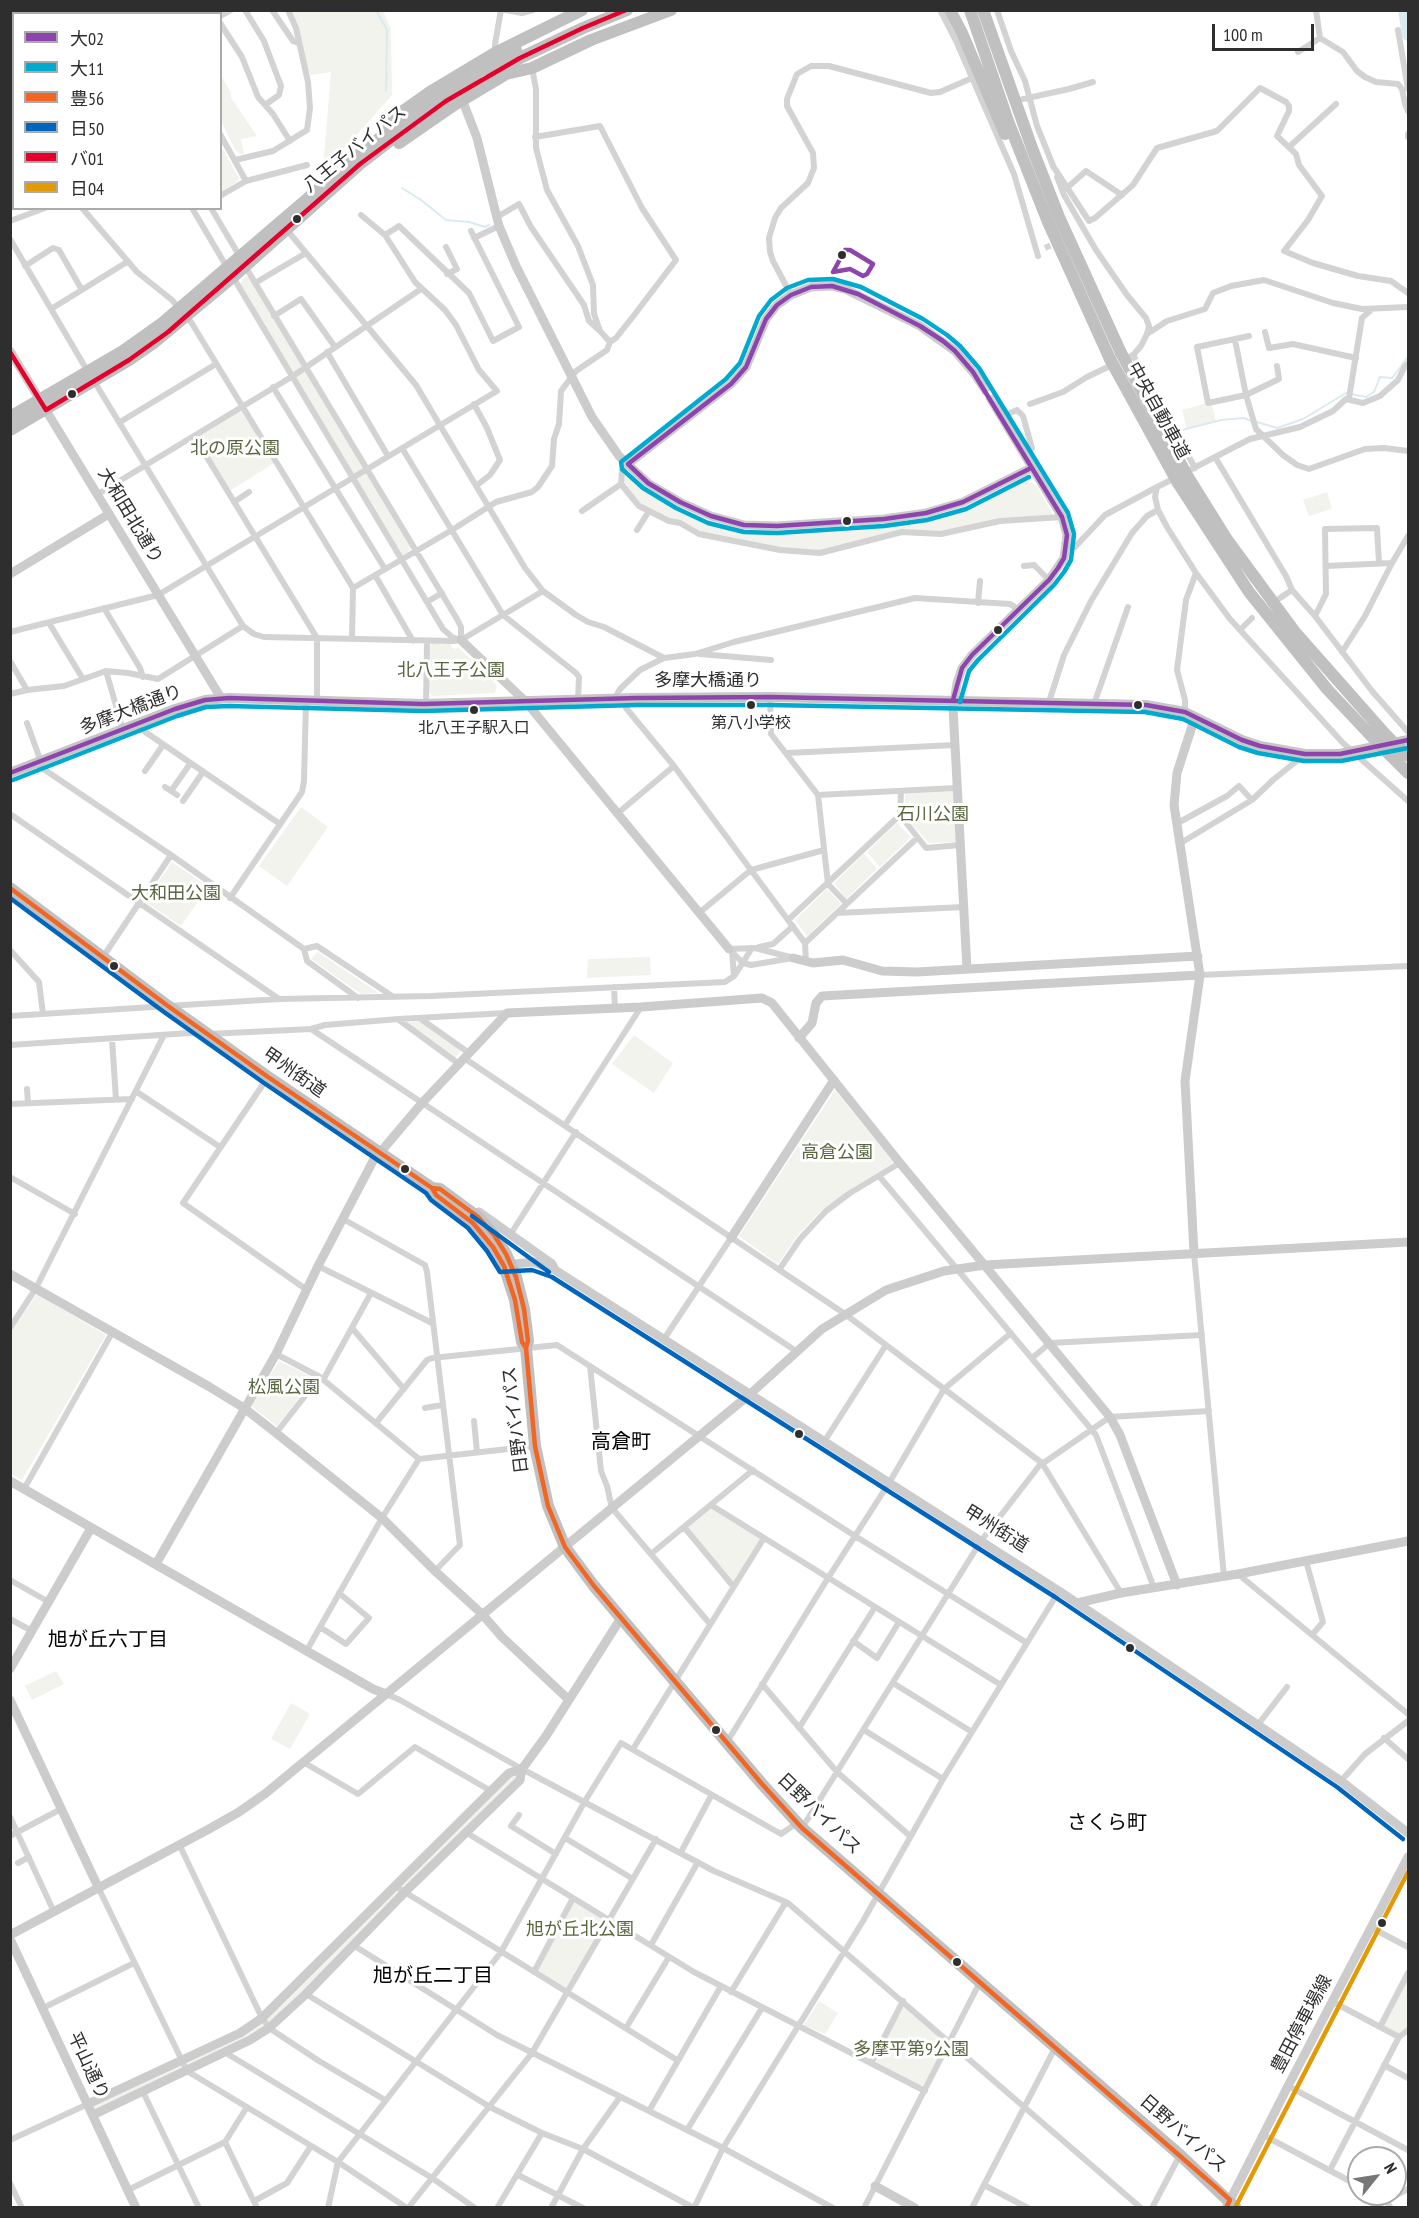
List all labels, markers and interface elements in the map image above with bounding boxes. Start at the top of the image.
legend [12,12,222,210]
scale bar [1215,12,1317,50]
text: 100 m [1223,23,1263,46]
text: 大02 [70,27,104,50]
text: 大11 [70,57,104,80]
text: 豊56 [70,87,104,110]
street label: 八王子バイパス [299,101,411,197]
text: 日50 [70,117,104,140]
text: バ01 [70,147,104,170]
text: 日04 [70,177,104,200]
unlabelled marker [291,213,303,225]
unlabelled marker [836,249,848,261]
street label: 中央自動車道 [1122,359,1194,463]
unlabelled marker [66,388,78,400]
park label: 北の原公園 [190,438,280,460]
street label: 大和田北通り [93,464,167,568]
unlabelled marker [841,515,853,527]
unlabelled marker [992,624,1004,636]
park label: 北八王子公園 [397,660,505,682]
street label: 多摩大橋通り [654,670,762,692]
street label: 多摩大橋通り [77,681,185,739]
marker: 第八小学校 [745,699,757,711]
unlabelled marker [1132,699,1144,711]
marker: 北八王子駅入口 [468,704,480,716]
place label: 第八小学校 [711,713,791,733]
place label: 北八王子駅入口 [418,718,530,738]
park label: 石川公園 [897,804,969,826]
park label: 大和田公園 [131,883,221,905]
unlabelled marker [108,960,120,972]
street label: 甲州街道 [258,1044,330,1102]
park label: 高倉公園 [801,1142,873,1164]
unlabelled marker [399,1163,411,1175]
street label: 日野バイパス [499,1365,533,1475]
park label: 松風公園 [248,1377,320,1399]
unlabelled marker [793,1428,805,1440]
district label: 高倉町 [591,1430,651,1454]
street label: 甲州街道 [960,1501,1032,1557]
district label: 旭が丘六丁目 [48,1628,168,1652]
unlabelled marker [1124,1642,1136,1654]
unlabelled marker [710,1724,722,1736]
street label: 日野バイパス [773,1769,865,1859]
district label: さくら町 [1067,1811,1147,1835]
unlabelled marker [1376,1917,1388,1929]
park label: 旭が丘北公園 [526,1919,634,1941]
unlabelled marker [951,1956,963,1968]
district label: 旭が丘二丁目 [373,1964,493,1988]
street label: 豊田停車場線 [1267,1971,1337,2077]
street label: 平山通り [63,2029,113,2103]
park label: 多摩平第9公園 [853,2039,969,2061]
street label: 日野バイパス [1135,2090,1231,2178]
north arrow [1347,2146,1407,2206]
text: N [1380,2159,1402,2177]

